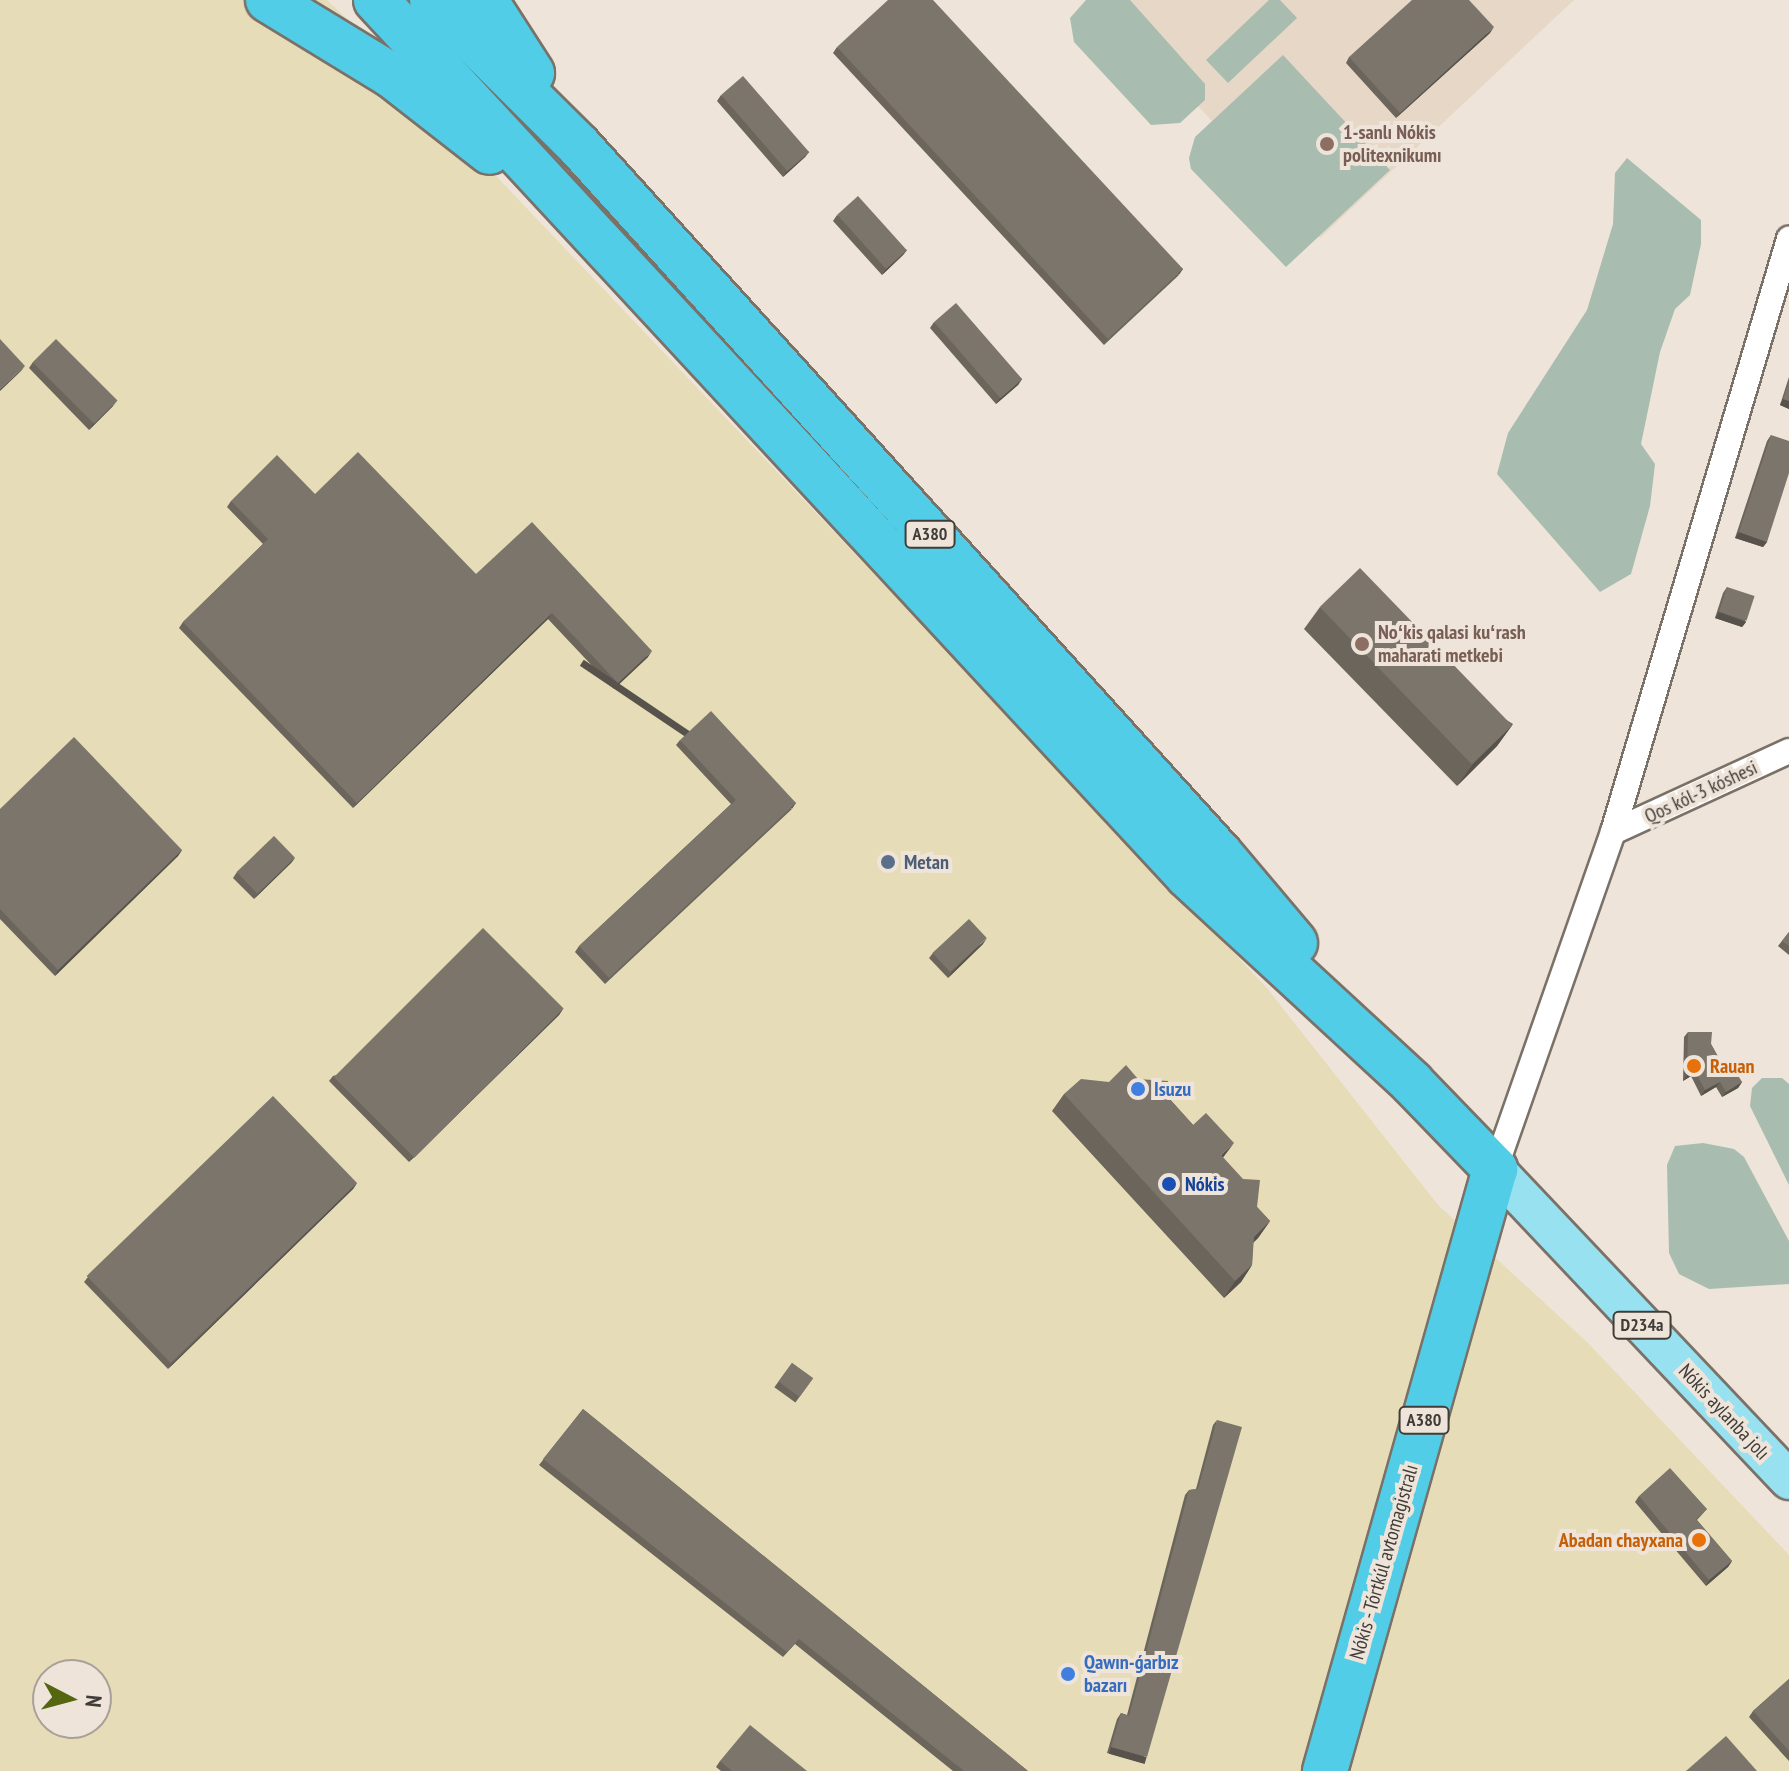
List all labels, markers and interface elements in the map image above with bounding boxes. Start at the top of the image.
place label: 1-sanlı Nókis politexnikumı [1343,120,1441,167]
marker: 1-sanlı Nókis politexnikumı [1318,135,1336,153]
road number: A380 [904,520,956,548]
place label: Noʻkis qalasi kuʻrash maharati metkebi [1378,620,1526,667]
marker: Noʻkis qalasi kuʻrash maharati metkebi [1353,635,1371,653]
street label: Qos kól-3 kóshesi [1641,755,1761,829]
place label: Metan [904,850,949,874]
marker: Metan [879,853,897,871]
place label: Rauan [1710,1054,1754,1078]
marker: Rauan [1685,1057,1703,1075]
place label: Isuzu [1154,1077,1191,1101]
marker: Isuzu [1129,1080,1147,1098]
place label: Nókis [1185,1172,1224,1196]
marker: Nókis [1160,1175,1178,1193]
road number: D234a [1612,1311,1672,1339]
street label: Nókis aylanba jolı [1674,1359,1774,1465]
road number: A380 [1398,1406,1450,1434]
street label: Nókis - Tórtkúl avtomagistralı [1344,1461,1424,1663]
place label: Abadan chayxana [1559,1528,1683,1552]
marker: Abadan chayxana [1690,1531,1708,1549]
place label: Qawın-ǵarbız bazarı [1084,1650,1179,1697]
north arrow [32,1659,112,1739]
marker: Qawın-ǵarbız bazarı [1059,1665,1077,1683]
text: N [79,1694,108,1709]

